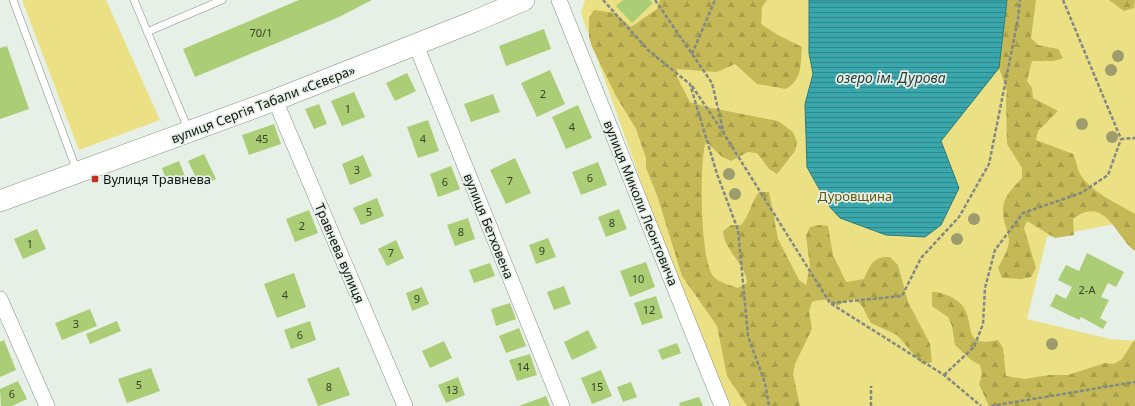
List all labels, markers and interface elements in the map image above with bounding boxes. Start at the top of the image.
house number: 70/1 [250,25,272,40]
street label: вулиця Сергія Табали «Сєвєра» [168,60,358,147]
water label: озеро ім. Дурова [836,68,946,87]
house number: 2 [540,86,546,101]
house number: 1 [345,101,351,116]
street label: вулиця Миколи Леонтовича [600,118,682,288]
house number: 4 [569,119,576,134]
house number: 45 [256,131,268,146]
house number: 4 [420,131,427,146]
house number: 3 [354,162,360,177]
place label: Вулиця Травнева [103,170,211,188]
street label: вулиця Бетховена [460,170,518,282]
house number: 6 [587,170,593,185]
house number: 7 [507,173,513,188]
marker: Вулиця Травнева [90,174,100,184]
house number: 6 [442,174,448,189]
park label: Дуровщина [818,187,892,205]
street label: Травнева вулиця [311,200,369,306]
house number: 5 [366,204,372,219]
house number: 8 [609,215,615,230]
house number: 2 [299,218,305,233]
house number: 8 [458,224,464,239]
house number: 1 [27,236,33,251]
house number: 9 [539,243,545,258]
house number: 7 [388,245,394,260]
house number: 10 [632,271,644,286]
house number: 2-А [1079,282,1096,297]
house number: 4 [282,287,289,302]
house number: 9 [414,291,420,306]
house number: 12 [643,302,655,317]
house number: 3 [73,316,79,331]
house number: 6 [297,327,303,342]
house number: 14 [517,359,530,374]
house number: 5 [136,377,142,392]
house number: 8 [326,379,332,394]
house number: 15 [591,379,603,394]
house number: 13 [446,382,458,397]
house number: 6 [9,386,15,401]

